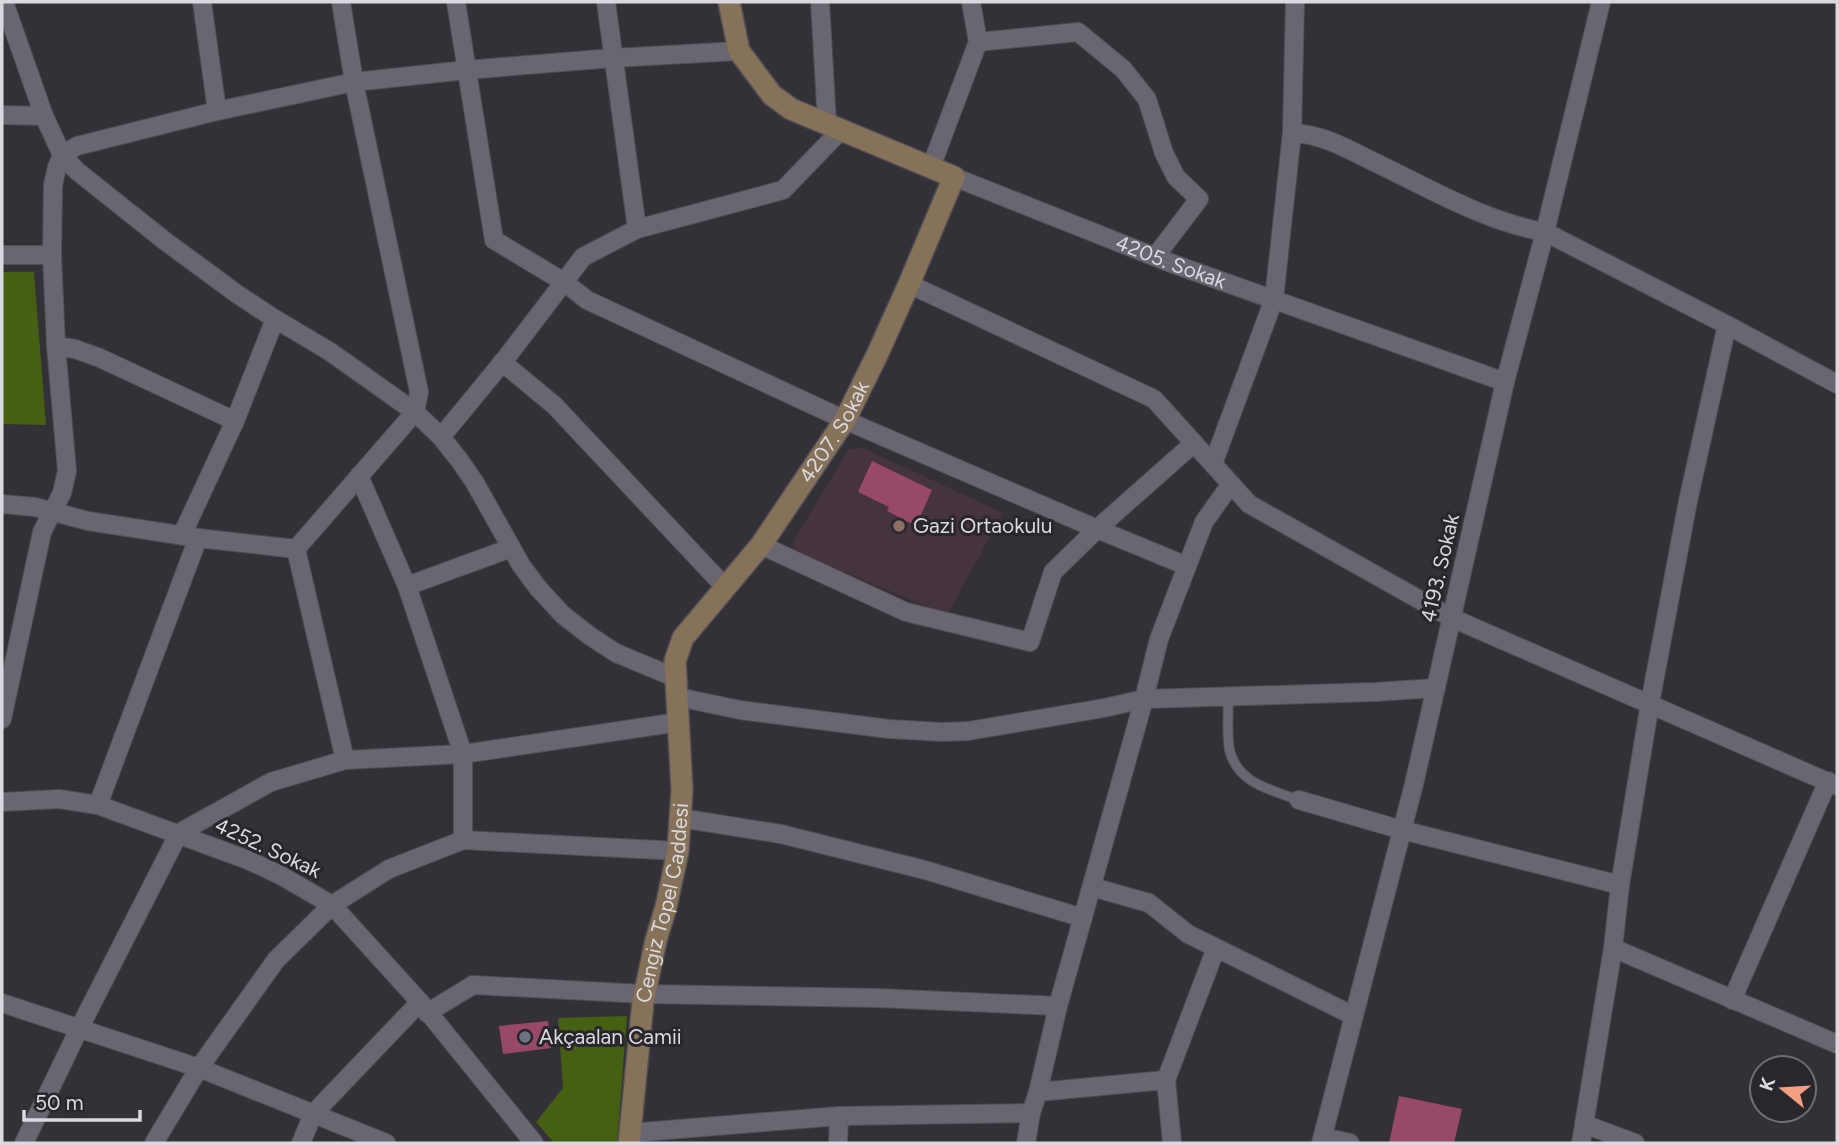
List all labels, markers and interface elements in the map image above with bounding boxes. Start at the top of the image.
street label: 4205. Sokak [1112,230,1230,294]
street label: 4207. Sokak [794,376,875,487]
street label: 4193. Sokak [1415,510,1464,625]
place label: Gazi Ortaokulu [913,513,1052,538]
marker: Gazi Ortaokulu [891,518,907,534]
street label: Cengiz Topel Caddesi [630,802,693,1005]
street label: 4252. Sokak [211,812,326,883]
place label: Akçaalan Camii [539,1024,682,1049]
marker: Akçaalan Camii [517,1029,533,1045]
north arrow [1748,1054,1818,1124]
text: K [1754,1074,1780,1093]
scale bar [24,1078,140,1122]
text: 50 m [35,1090,84,1115]

